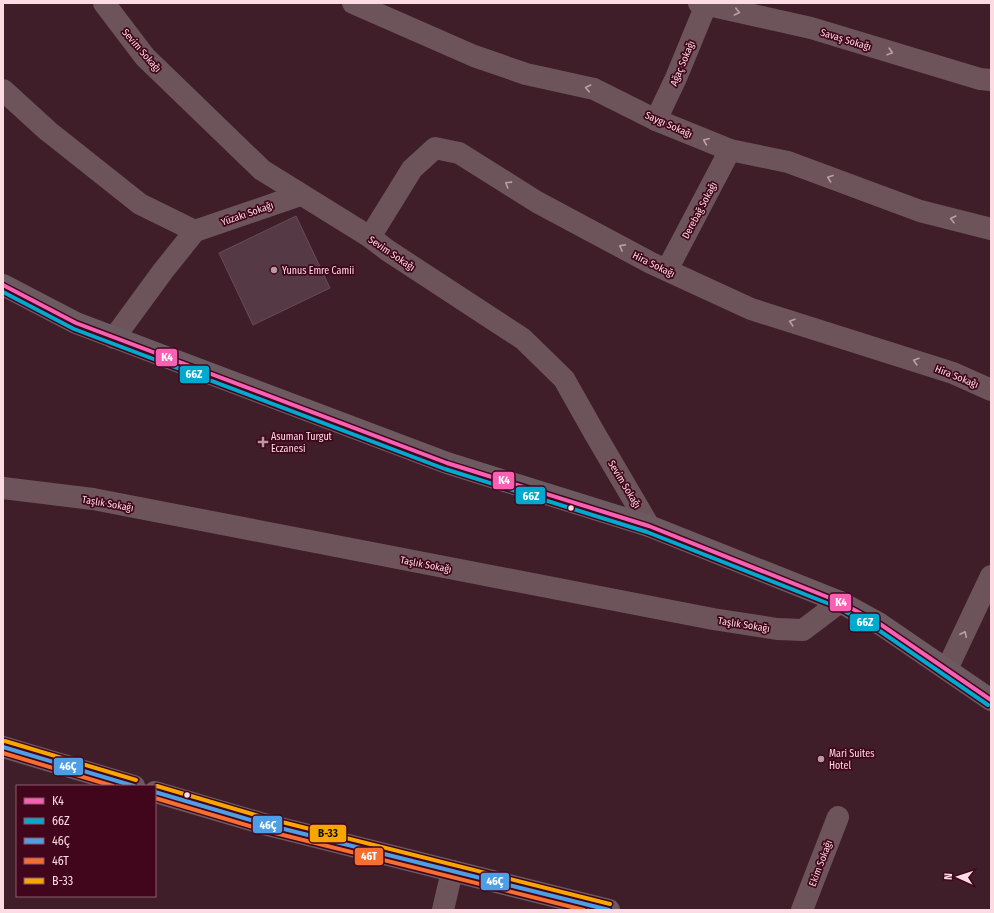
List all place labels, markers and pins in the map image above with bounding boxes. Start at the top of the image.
marker: Yunus Emre Camii [269,265,279,275]
place label: Yunus Emre Camii [282,265,354,277]
place label: Asuman Turgut Eczanesi [271,431,333,455]
marker: Asuman Turgut Eczanesi [258,437,268,447]
unlabelled marker [566,503,576,513]
place label: Mari Suites Hotel [829,748,874,772]
marker: Mari Suites Hotel [816,754,826,764]
unlabelled marker [182,790,192,800]

